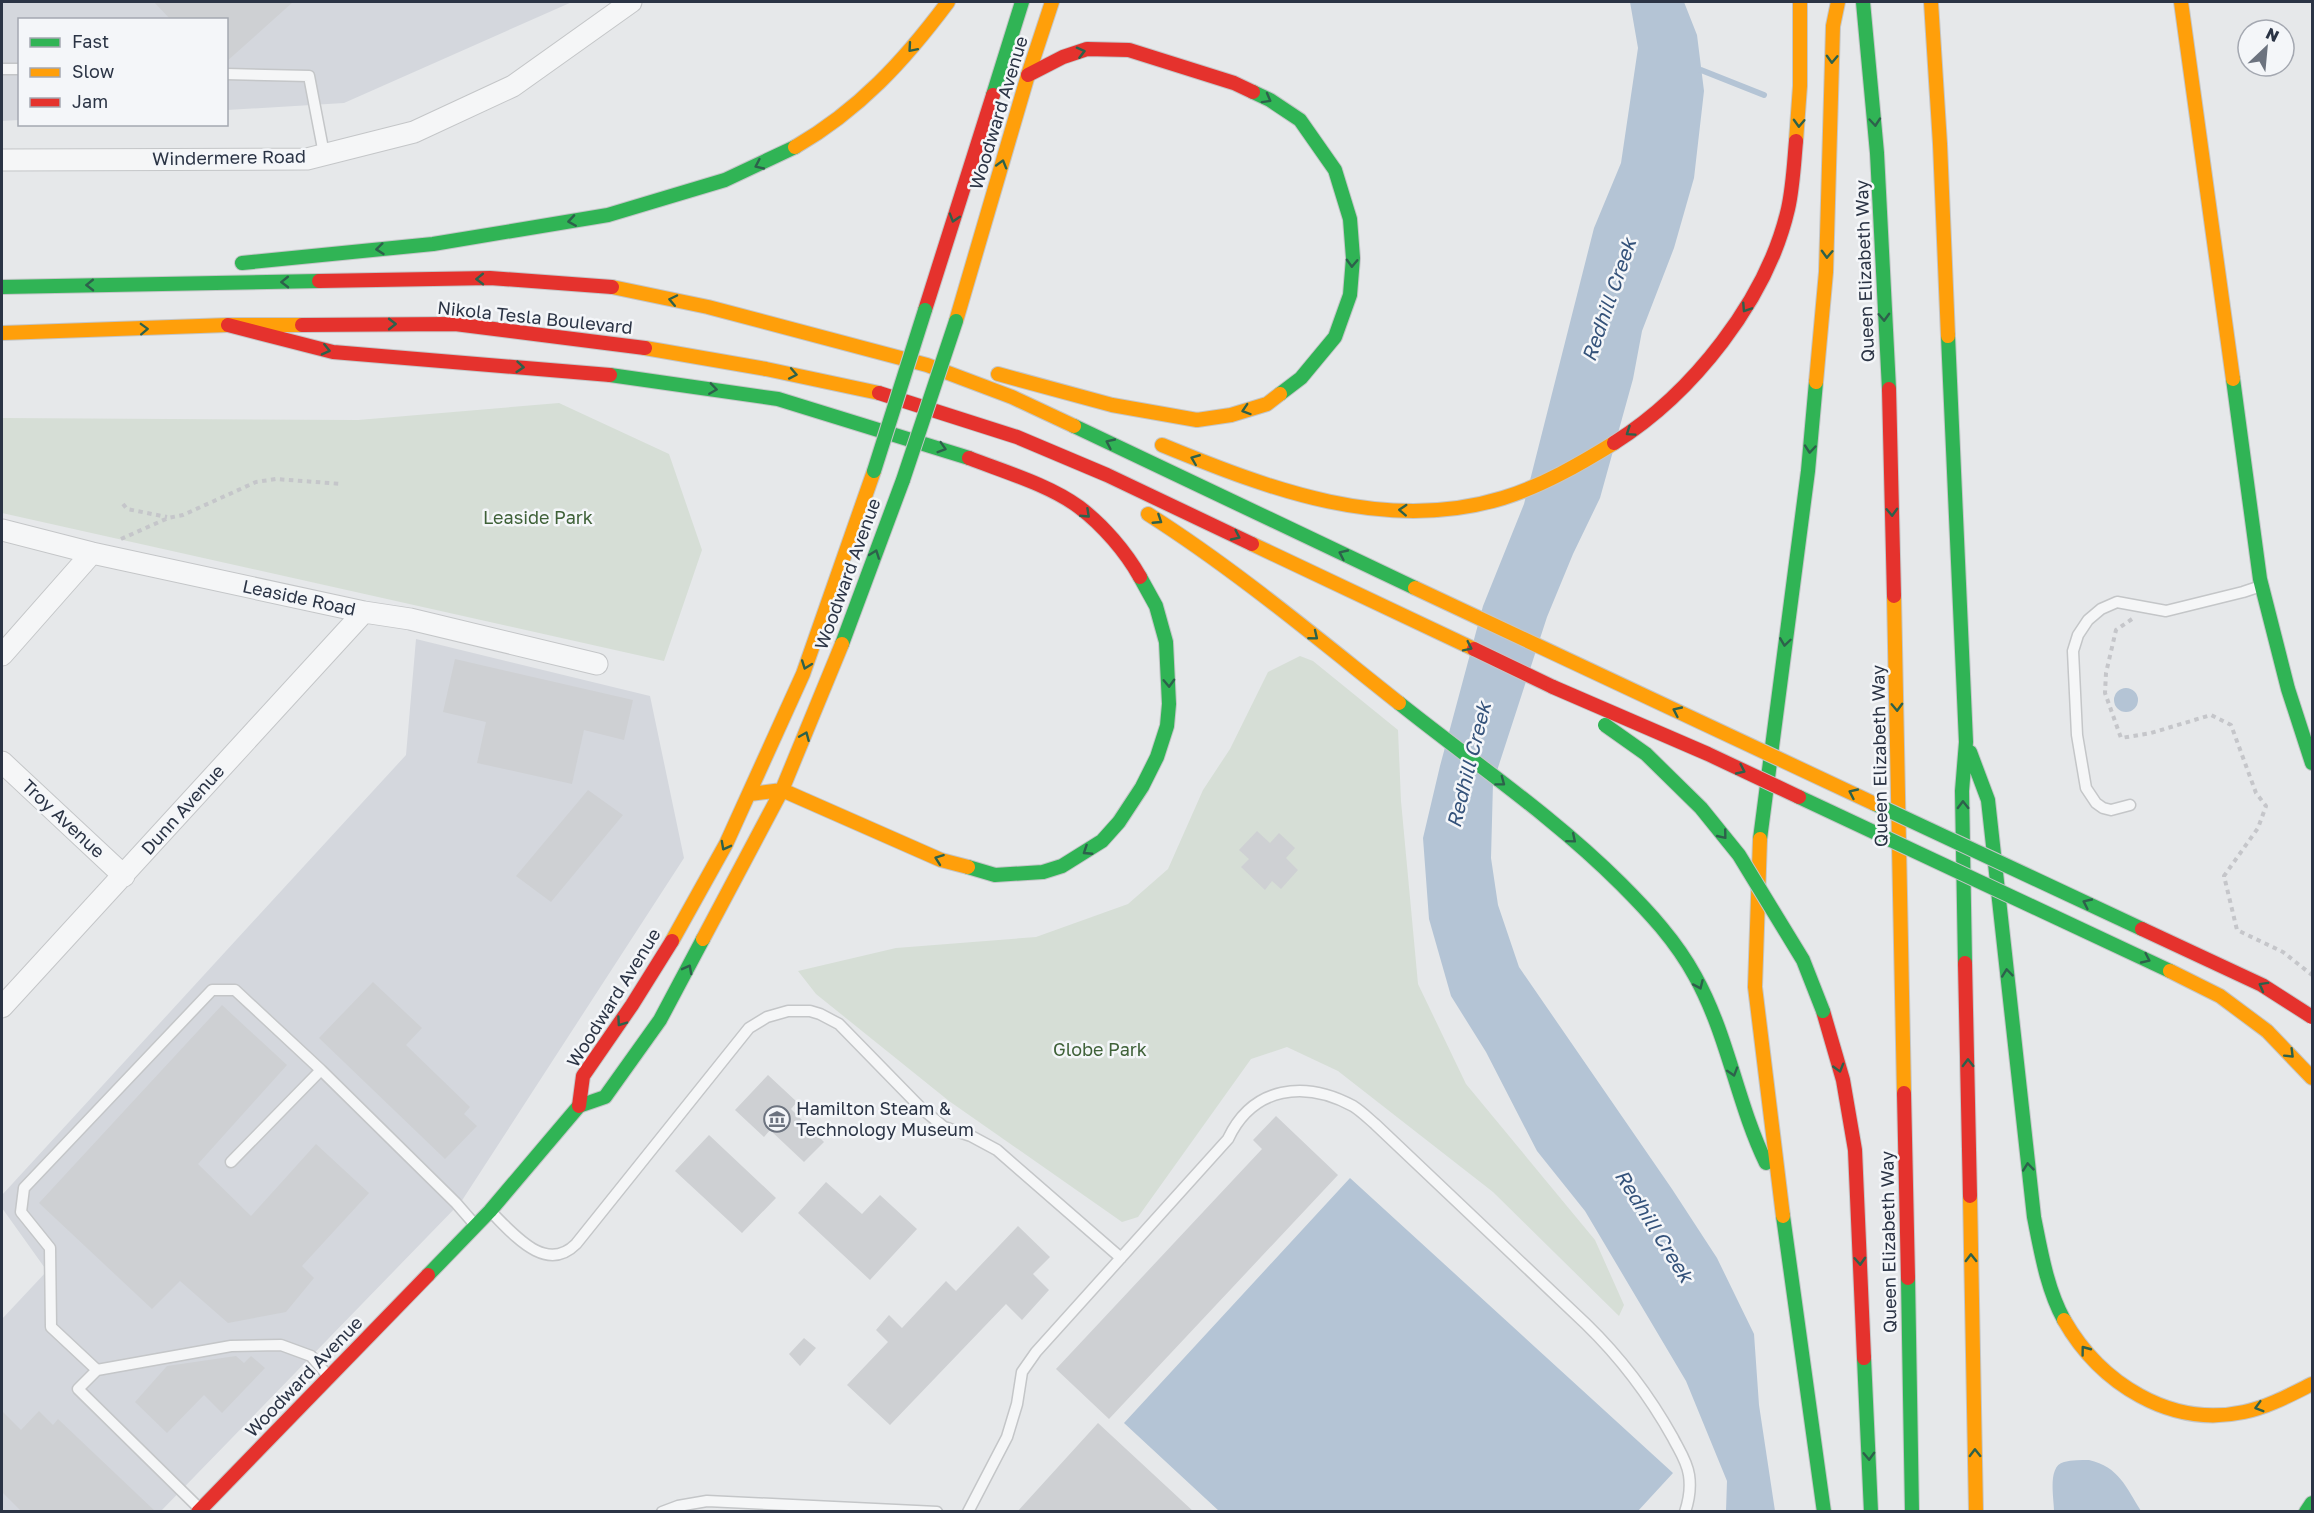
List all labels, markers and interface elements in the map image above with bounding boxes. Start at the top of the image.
legend [18,18,228,126]
north arrow [2236,18,2296,78]
text: N [2263,23,2282,46]
text: Fast [72,30,109,52]
street label: Woodward Avenue [964,33,1032,192]
one-way arrow [908,41,919,52]
one-way arrow [1076,46,1086,59]
one-way arrow [1826,55,1838,64]
text: Slow [72,60,115,82]
text: Jam [72,90,108,112]
one-way arrow [1261,92,1271,103]
one-way arrow [1792,118,1805,127]
one-way arrow [1868,118,1881,127]
street label: Windermere Road [152,145,306,169]
one-way arrow [754,158,765,170]
one-way arrow [995,159,1007,169]
street label: Queen Elizabeth Way [1850,180,1878,363]
one-way arrow [949,212,961,223]
one-way arrow [568,214,578,227]
water label: Redhill Creek [1576,232,1641,364]
one-way arrow [375,242,384,255]
one-way arrow [1820,250,1833,259]
one-way arrow [1346,258,1359,267]
one-way arrow [475,272,484,285]
one-way arrow [280,276,289,288]
one-way arrow [85,279,94,292]
one-way arrow [668,294,678,307]
street label: Nikola Tesla Boulevard [436,296,634,338]
one-way arrow [1741,302,1753,312]
one-way arrow [1878,313,1891,322]
one-way arrow [387,318,396,330]
one-way arrow [139,322,148,335]
one-way arrow [320,342,330,355]
one-way arrow [515,360,524,373]
one-way arrow [787,367,797,380]
one-way arrow [709,383,718,395]
one-way arrow [1241,403,1252,415]
one-way arrow [1626,425,1637,436]
one-way arrow [1105,439,1116,451]
one-way arrow [936,441,947,453]
one-way arrow [1804,444,1817,453]
one-way arrow [1190,454,1201,466]
street label: Woodward Avenue [809,495,885,652]
one-way arrow [1399,503,1408,516]
park label: Leaside Park [483,506,593,528]
one-way arrow [1079,506,1090,517]
one-way arrow [1885,507,1898,516]
one-way arrow [1151,513,1162,524]
one-way arrow [1229,529,1240,541]
one-way arrow [867,549,880,560]
one-way arrow [1338,550,1349,562]
street label: Leaside Road [241,574,358,620]
one-way arrow [1308,628,1319,639]
one-way arrow [1779,637,1792,647]
one-way arrow [1462,639,1473,651]
one-way arrow [801,659,814,670]
street label: Queen Elizabeth Way [1866,665,1892,847]
one-way arrow [1163,678,1175,687]
water label: Redhill Creek [1441,697,1496,830]
one-way arrow [1890,702,1903,711]
one-way arrow [1672,706,1683,718]
one-way arrow [798,732,810,743]
street label: Dunn Avenue [136,760,228,859]
one-way arrow [1734,762,1745,774]
street label: Troy Avenue [18,774,110,862]
one-way arrow [1495,774,1506,785]
one-way arrow [1849,789,1860,801]
one-way arrow [1956,801,1969,810]
one-way arrow [1715,828,1726,839]
one-way arrow [1566,832,1577,843]
one-way arrow [721,840,732,851]
one-way arrow [1083,843,1093,855]
one-way arrow [934,853,944,866]
one-way arrow [2082,898,2093,910]
street label: Woodward Avenue [562,924,665,1071]
one-way arrow [2139,952,2150,964]
one-way arrow [681,965,693,976]
one-way arrow [2001,968,2014,977]
one-way arrow [1692,979,1704,990]
one-way arrow [2259,982,2269,993]
one-way arrow [617,1015,628,1026]
park label: Globe Park [1053,1038,1147,1060]
one-way arrow [2282,1047,2293,1058]
one-way arrow [1961,1059,1974,1068]
one-way arrow [1832,1062,1844,1073]
one-way arrow [1726,1066,1738,1077]
place label: Hamilton Steam & Technology Museum [796,1097,974,1140]
museum icon: Hamilton Steam & Technology Museum [762,1104,792,1134]
street label: Queen Elizabeth Way [1875,1151,1901,1333]
one-way arrow [2022,1162,2035,1171]
water label: Redhill Creek [1611,1165,1700,1289]
one-way arrow [1965,1254,1978,1263]
one-way arrow [1853,1257,1866,1266]
street label: Woodward Avenue [240,1311,367,1441]
one-way arrow [2081,1346,2092,1357]
one-way arrow [2254,1399,2264,1412]
one-way arrow [1969,1449,1981,1458]
one-way arrow [1863,1451,1876,1460]

